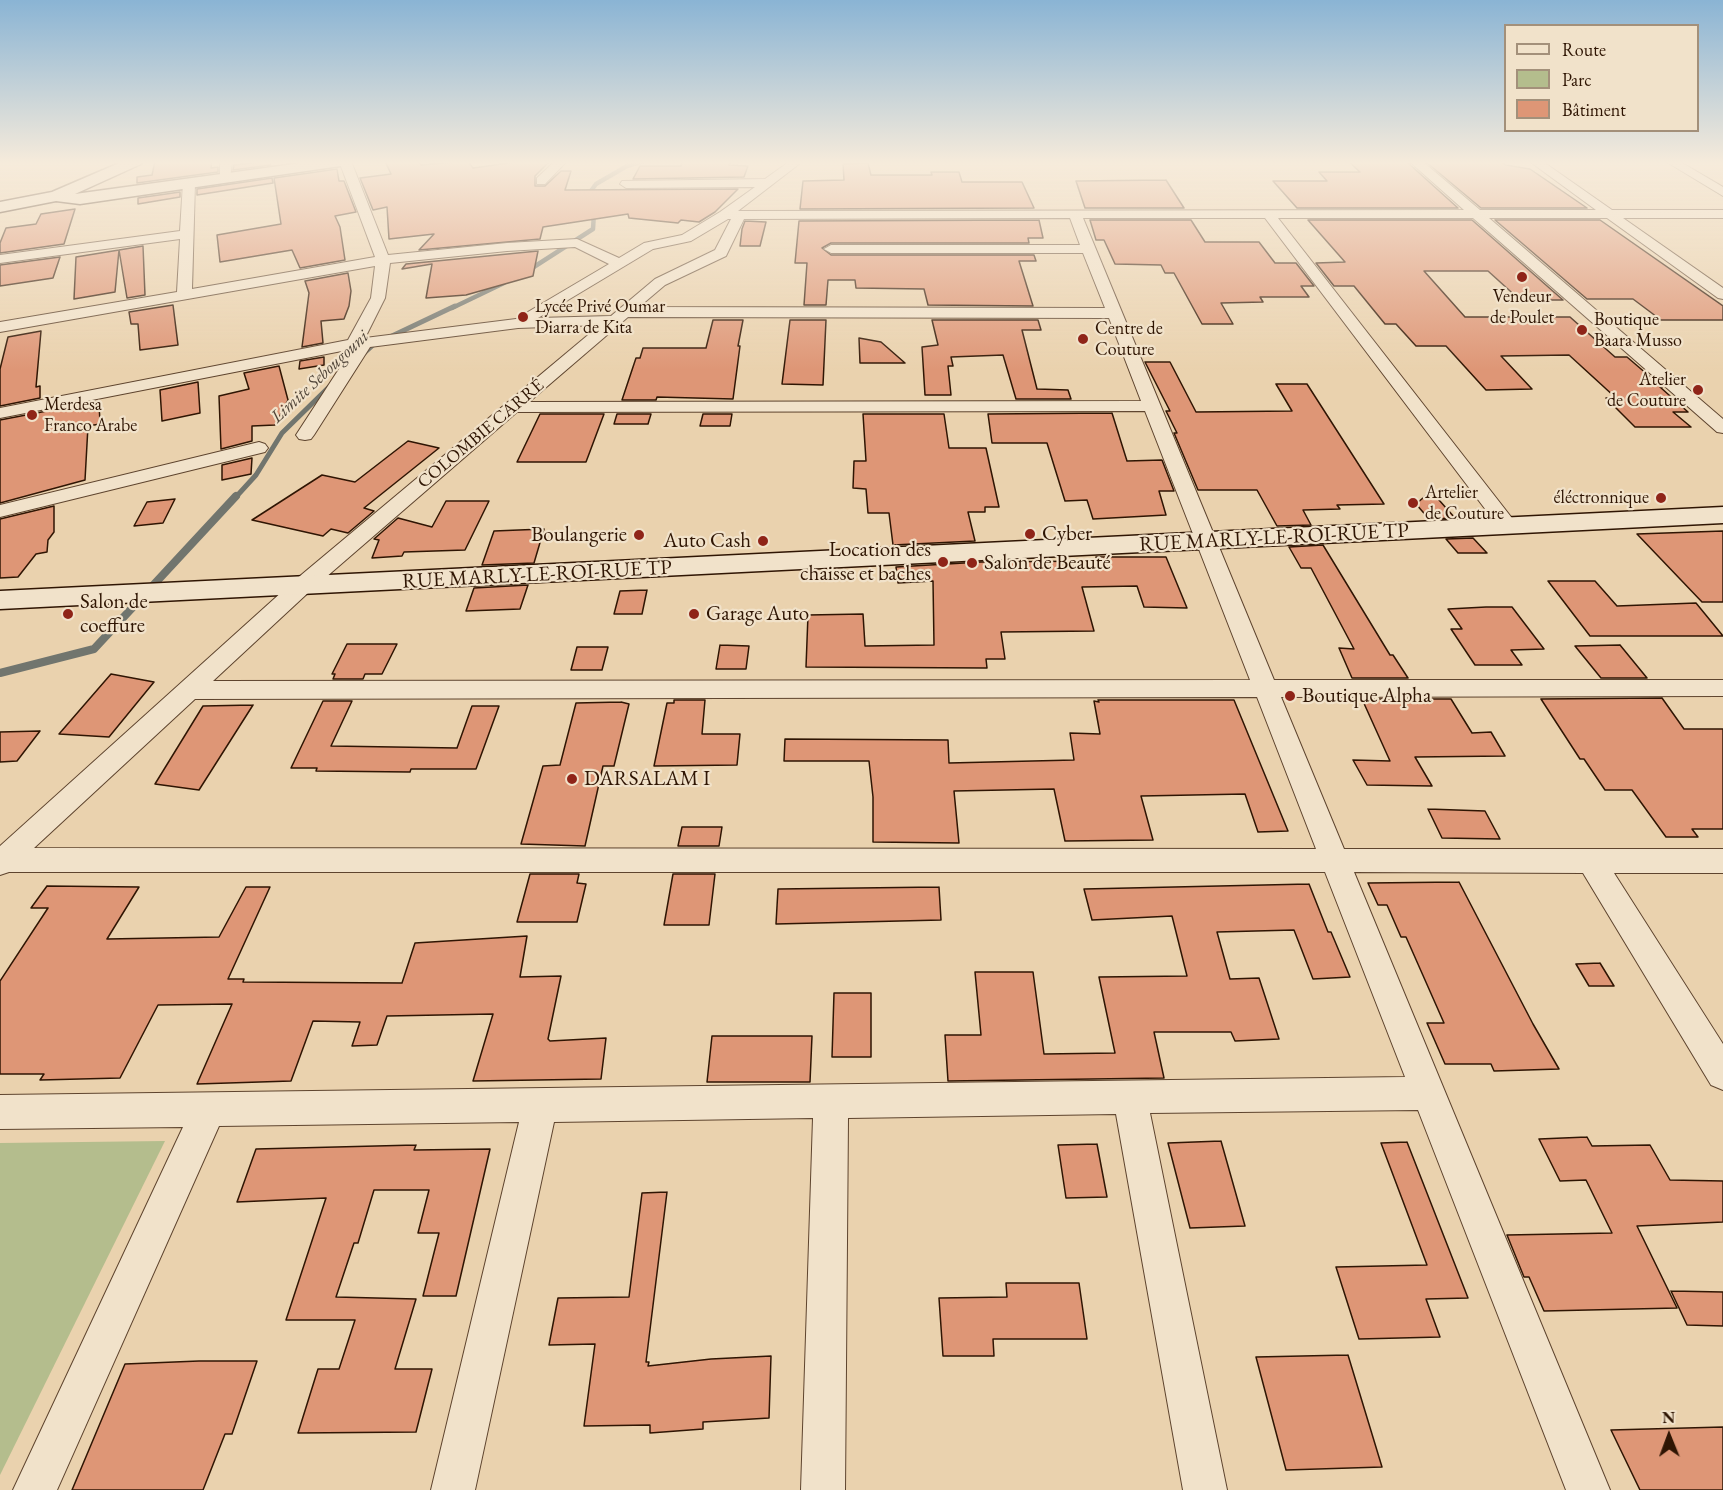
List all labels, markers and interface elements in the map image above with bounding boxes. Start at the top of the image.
legend [1504,24,1699,132]
text: Route [1562,38,1606,61]
text: Parc [1562,68,1592,91]
text: Bâtiment [1562,98,1626,121]
marker: Vendeur de Poulet [1515,270,1529,284]
place label: Vendeur de Poulet [1490,286,1554,328]
place label: Lycée Privé Oumar Diarra de Kita [535,296,665,338]
place label: Boutique Baara Musso [1594,309,1682,352]
marker: Lycée Privé Oumar Diarra de Kita [516,310,530,324]
place label: Centre de Couture [1095,318,1163,360]
marker: Boutique Baara Musso [1575,323,1589,337]
water label: Limite Sebougouni [266,326,374,428]
marker: Centre de Couture [1076,332,1090,346]
place label: Atelier de Couture [1607,369,1686,412]
street label: COLOMBIE CARRÉ [413,375,549,493]
marker: Atelier de Couture [1691,383,1705,397]
place label: Merdesa Franco Arabe [44,394,137,436]
marker: Merdesa Franco Arabe [25,408,39,422]
place label: Artelier de Couture [1425,482,1504,524]
place label: éléctronnique [1554,487,1649,509]
marker: éléctronnique [1654,491,1668,505]
marker: Artelier de Couture [1406,496,1420,510]
street label: RUE MARLY-LE-ROI-RUE TP [1139,518,1409,558]
place label: Cyber [1042,521,1092,547]
place label: Boulangerie [531,522,627,548]
marker: Cyber [1023,527,1037,541]
marker: Boulangerie [632,528,646,542]
place label: Auto Cash [663,528,751,554]
marker: Auto Cash [756,534,770,548]
place label: Location des chaisse et baches [800,537,931,587]
place label: Salon de Beauté [984,550,1111,576]
street label: RUE MARLY-LE-ROI-RUE TP [402,555,672,595]
marker: Location des chaisse et baches [936,555,950,569]
marker: Salon de Beauté [965,556,979,570]
place label: Salon de coeffure [80,589,148,639]
place label: Garage Auto [706,601,809,627]
marker: Salon de coeffure [61,607,75,621]
marker: Garage Auto [687,607,701,621]
place label: Boutique Alpha [1302,683,1431,709]
marker: Boutique Alpha [1283,689,1297,703]
place label: DARSALAM I [584,766,710,792]
marker: DARSALAM I [565,772,579,786]
north arrow [1639,1406,1699,1466]
text: N [1662,1407,1675,1428]

